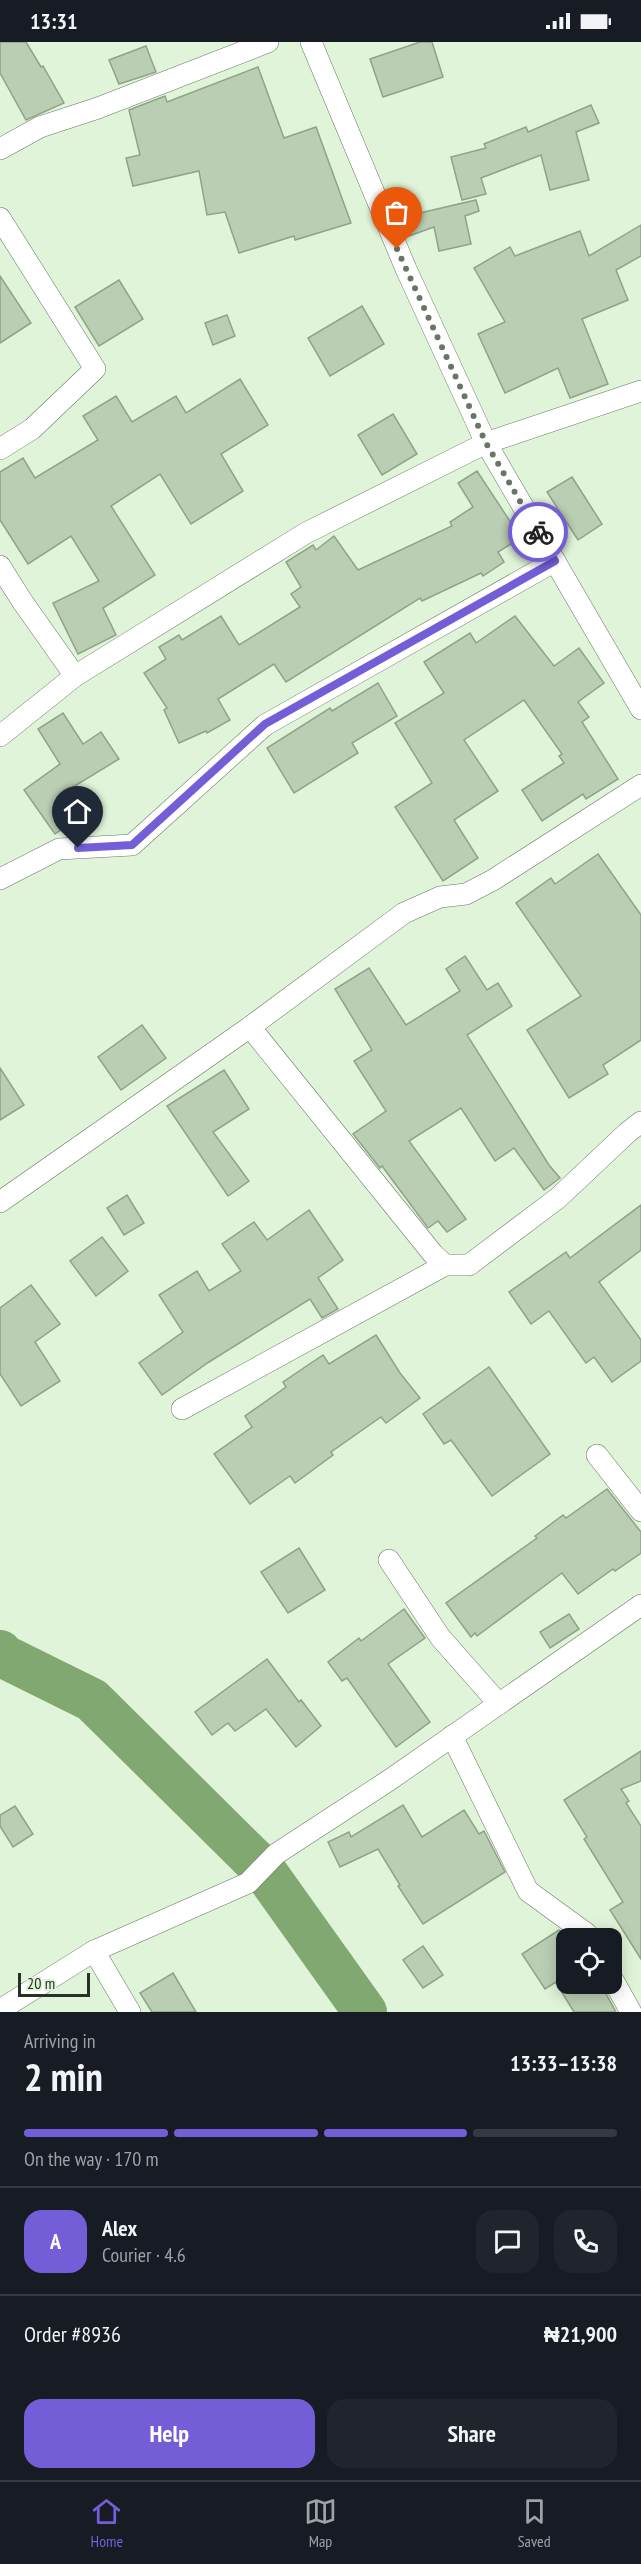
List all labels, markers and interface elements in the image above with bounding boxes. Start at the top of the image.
text: 13:31 [30,7,78,35]
pin [371,187,422,249]
icon: bag [380,196,413,229]
courier [508,502,568,562]
icon: bike [522,516,555,549]
pin [52,786,103,848]
icon: home [61,795,94,828]
map controls [556,1928,622,1994]
button: locate [556,1928,622,1994]
scale bar [18,1970,90,1998]
text: 20 m [27,1973,55,1993]
text: Arriving in [24,2028,96,2054]
text: 13:33–13:38 [510,2049,617,2077]
text: 2 min [24,2051,103,2102]
text: On the way · 170 m [24,2146,159,2172]
button: chat [476,2210,539,2273]
button: phone [554,2210,617,2273]
text: Alex [102,2214,137,2242]
text: A [50,2227,61,2255]
text: Courier · 4.6 [102,2242,186,2268]
text: Order #8936 [24,2320,121,2348]
text: ₦21,900 [544,2320,617,2348]
button: Help [24,2399,315,2468]
button: Share [327,2399,617,2468]
tab: Home [90,2495,123,2551]
tab: Map [304,2495,337,2551]
tab: Saved [518,2495,551,2551]

